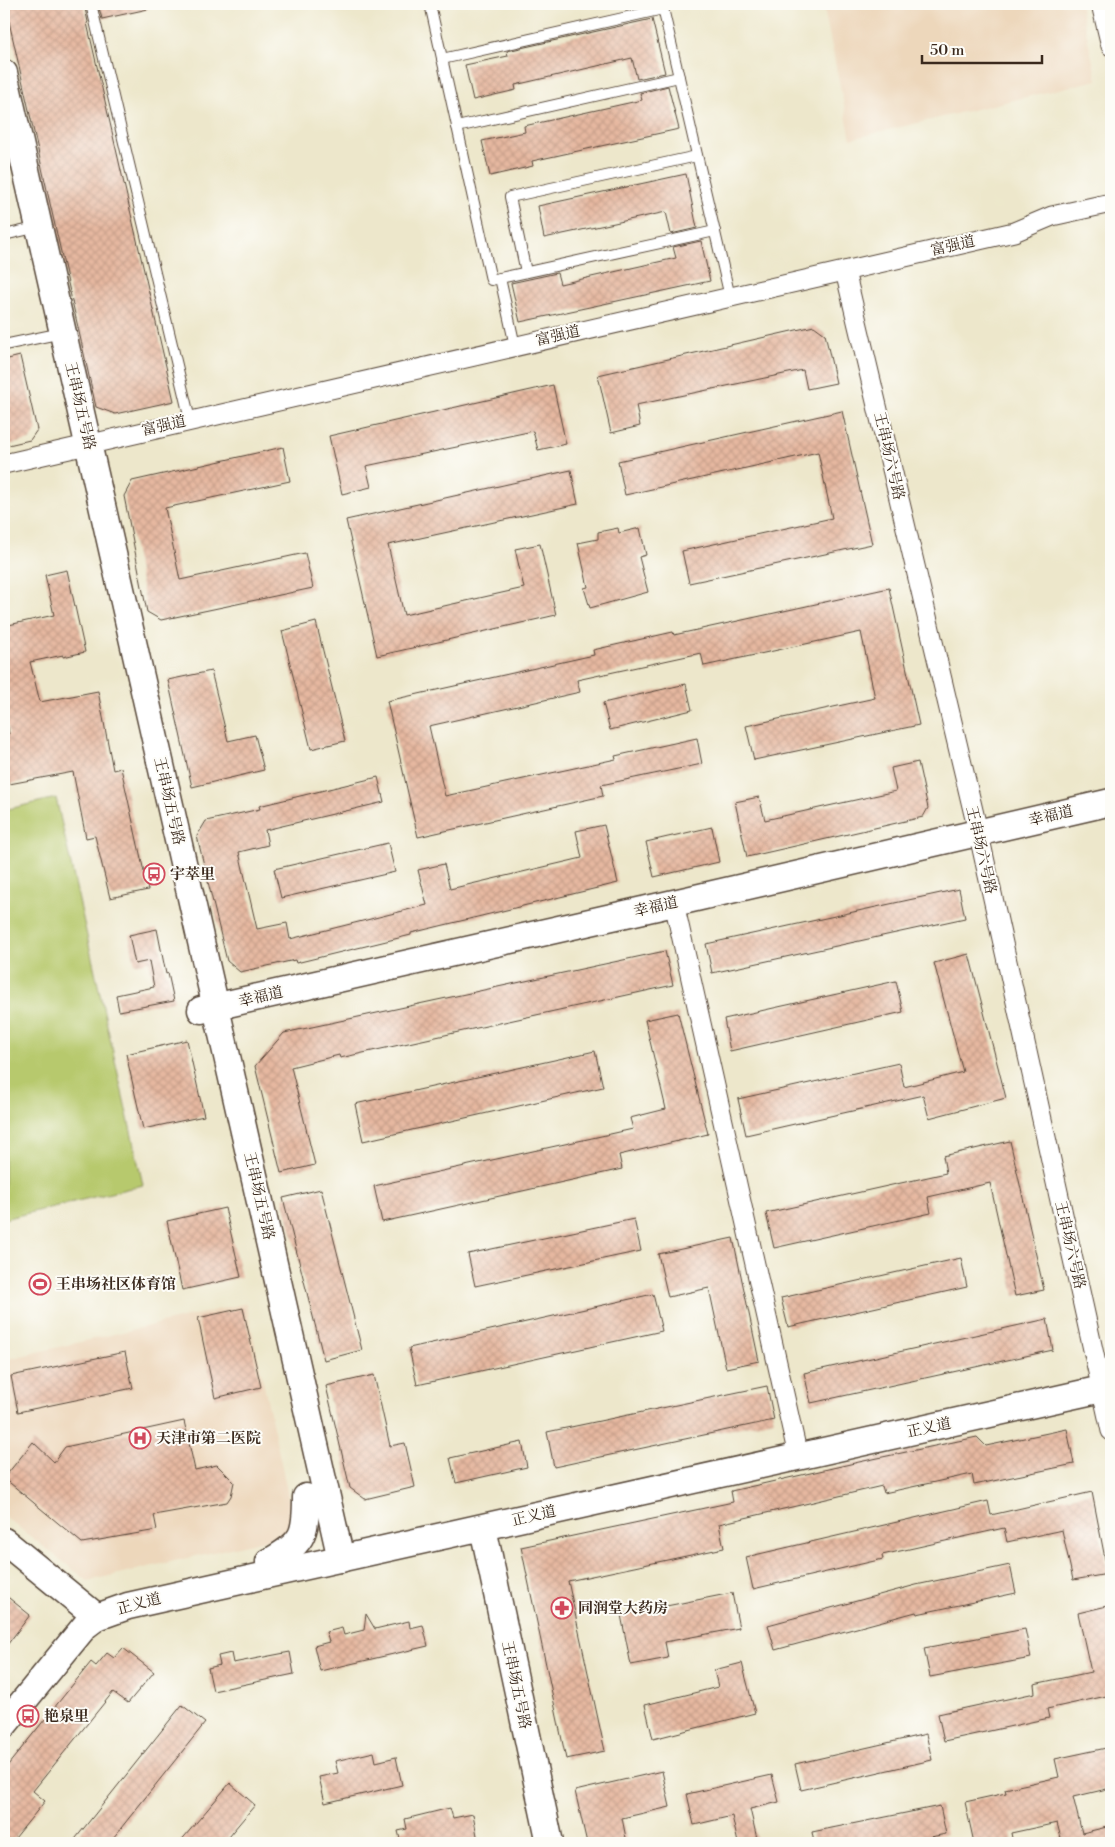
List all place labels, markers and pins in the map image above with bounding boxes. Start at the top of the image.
bus stop icon: 宇萃里 [142,862,166,886]
place label: 宇萃里 [170,865,215,884]
sports icon: 王串场社区体育馆 [28,1272,52,1296]
place label: 王串场社区体育馆 [56,1275,176,1294]
hospital icon: 天津市第二医院 [128,1426,152,1450]
place label: 天津市第二医院 [156,1429,261,1448]
pharmacy icon: 同润堂大药房 [550,1596,574,1620]
place label: 同润堂大药房 [578,1599,668,1618]
bus stop icon: 艳泉里 [16,1704,40,1728]
place label: 艳泉里 [44,1707,89,1726]

